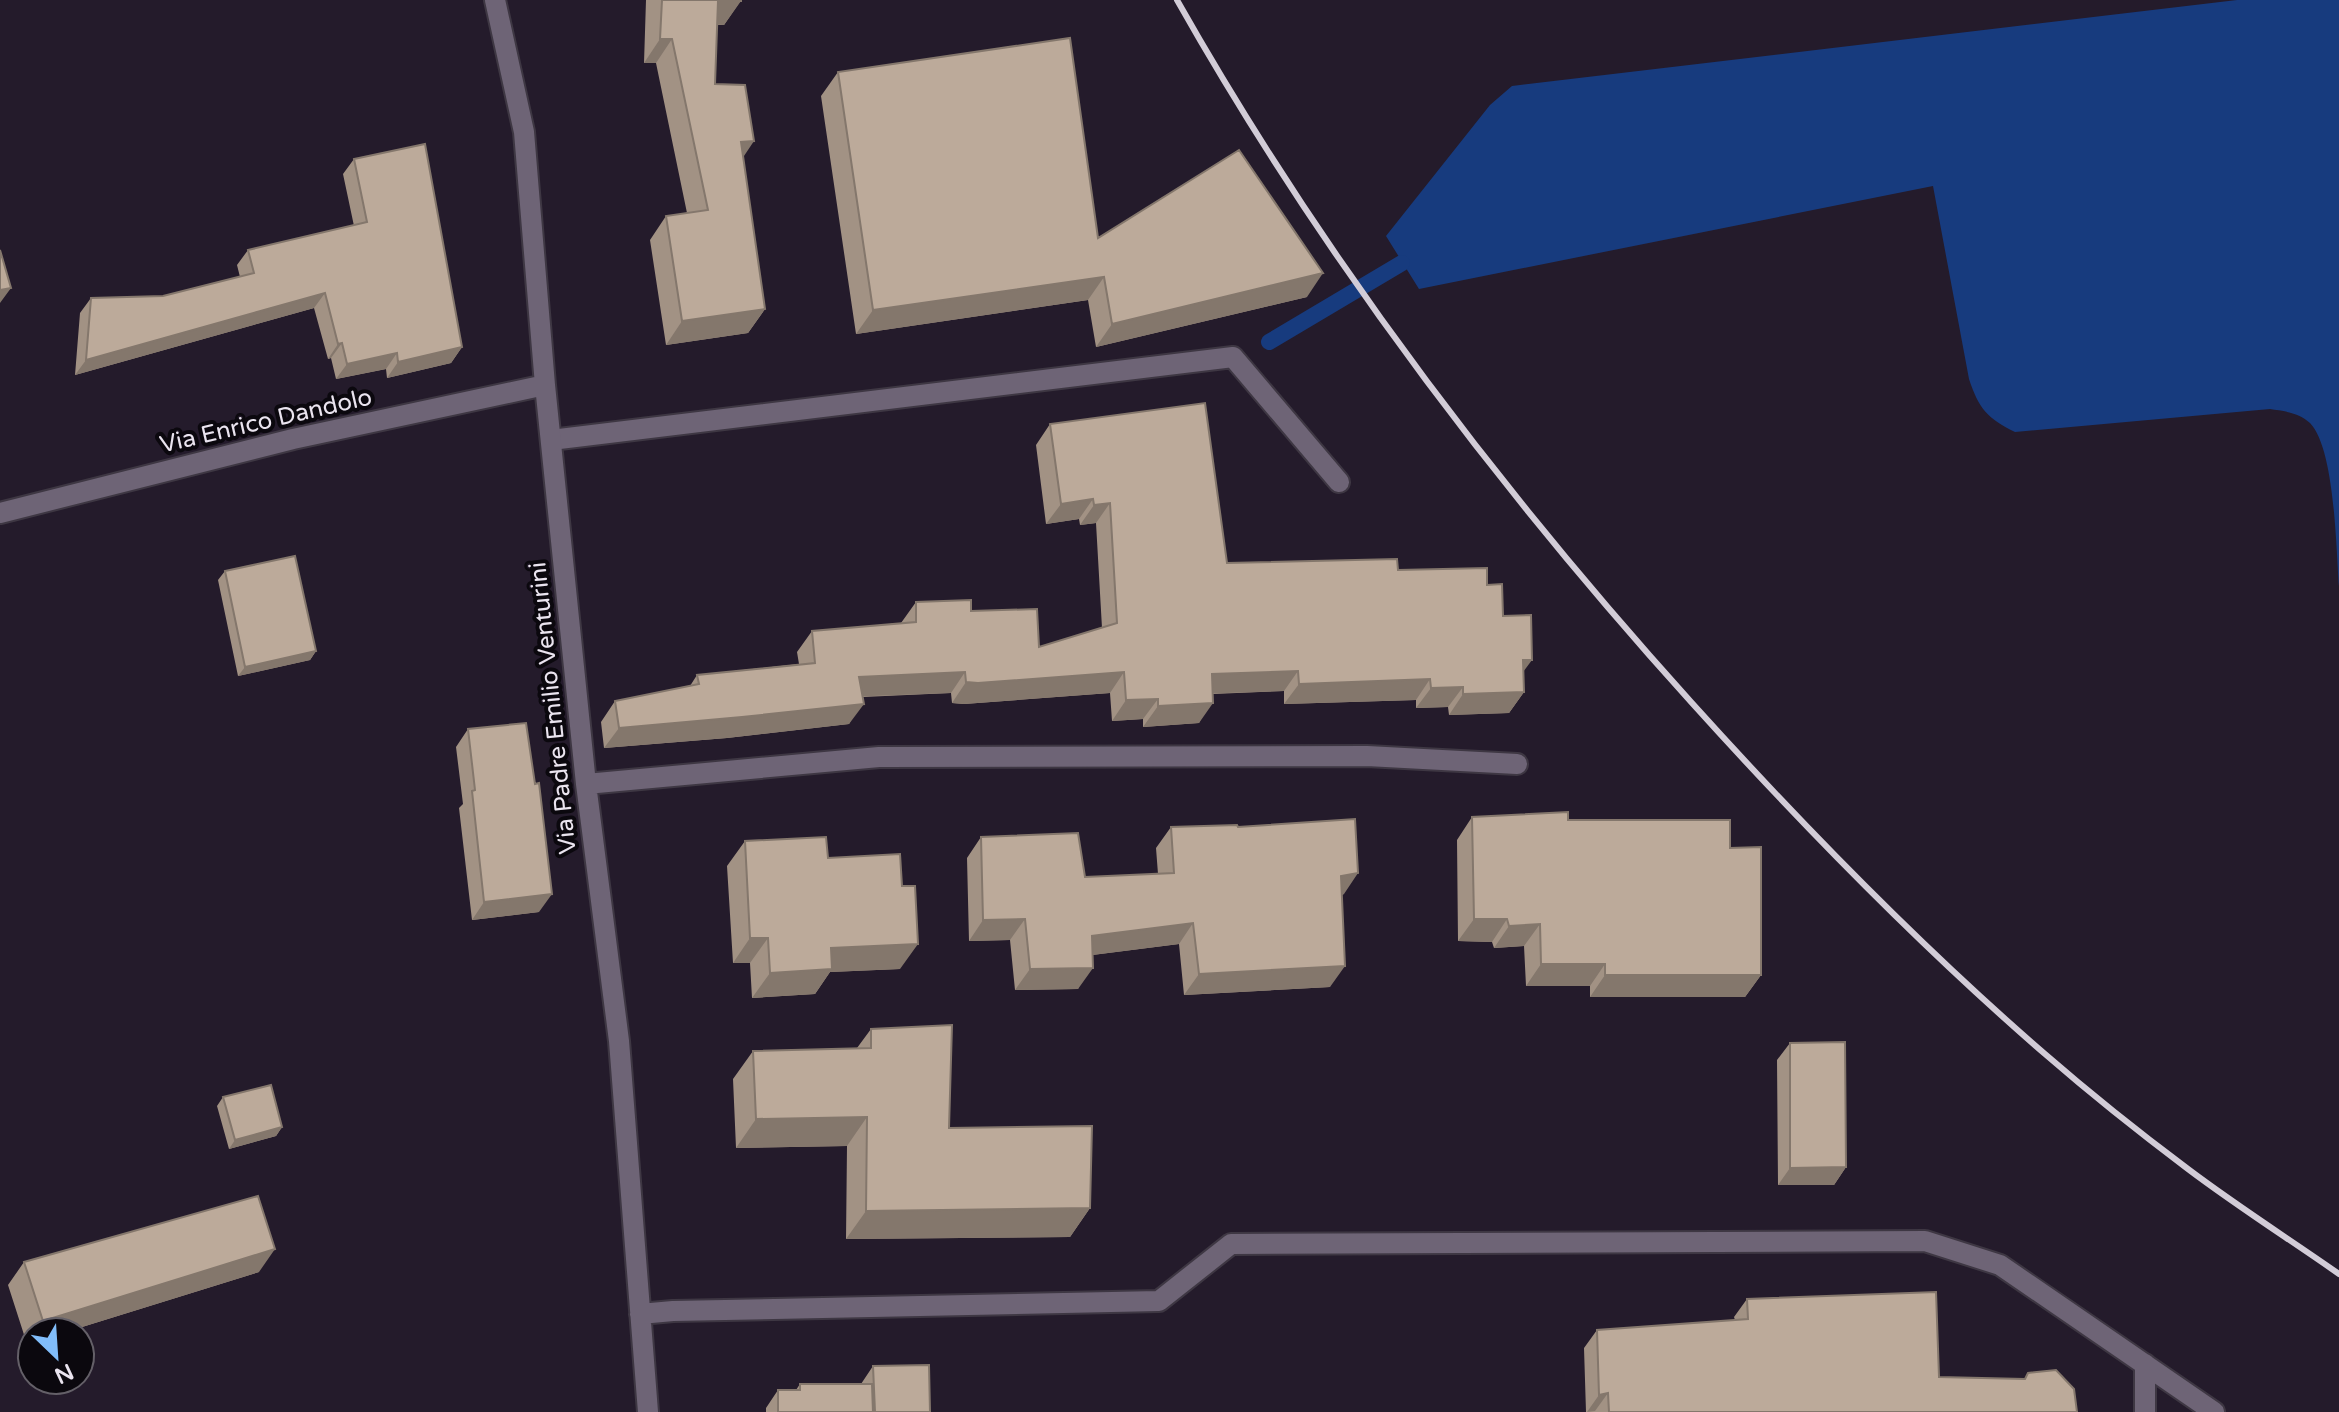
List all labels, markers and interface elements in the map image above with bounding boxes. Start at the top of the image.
street label: Via Enrico Dandolo [157,382,375,460]
street label: Via Padre Emilio Venturini [523,560,583,856]
north arrow [16,1316,96,1396]
text: N [51,1358,78,1389]

